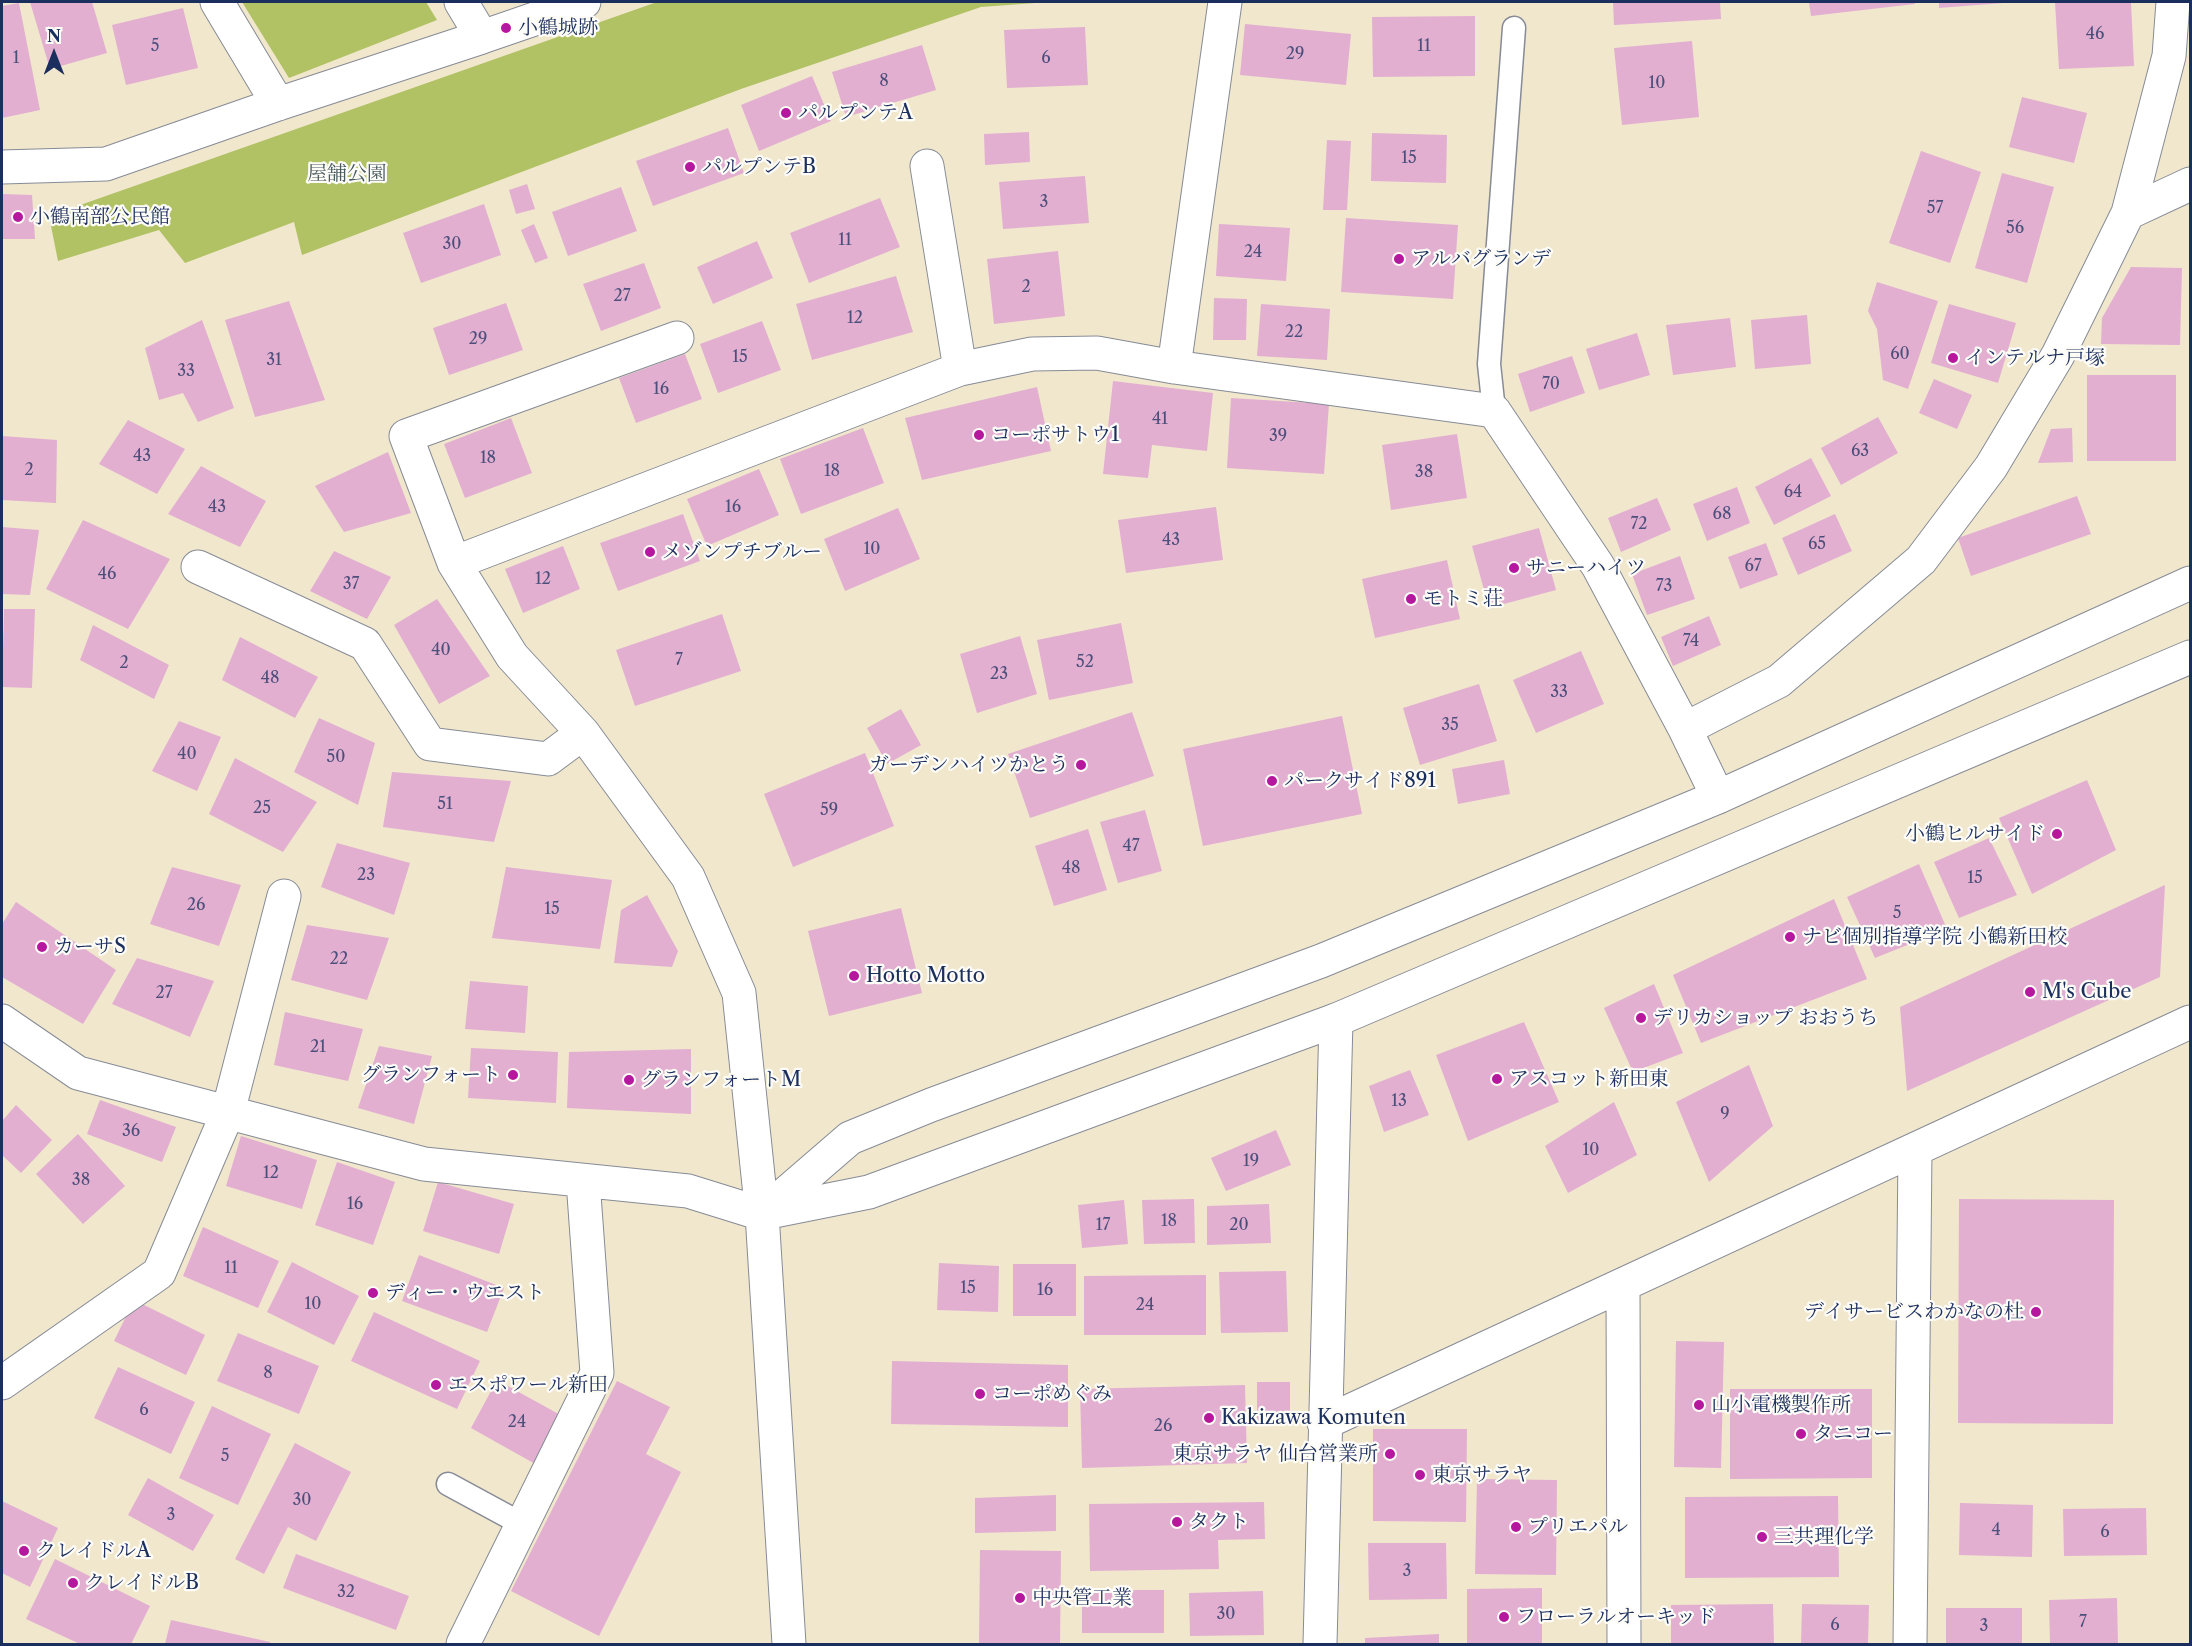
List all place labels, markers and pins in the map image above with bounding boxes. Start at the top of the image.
place label: 小鶴城跡 [518,16,598,40]
marker: 小鶴城跡 [499,21,513,35]
place label: パルプンテA [798,101,913,125]
marker: パルプンテA [779,106,793,120]
place label: パルプンテB [702,155,816,179]
marker: パルプンテB [683,160,697,174]
place label: 小鶴南部公民館 [30,205,170,229]
marker: 小鶴南部公民館 [11,210,25,224]
place label: アルバグランデ [1411,247,1551,271]
marker: アルバグランデ [1392,252,1406,266]
place label: インテルナ戸塚 [1965,346,2105,370]
marker: インテルナ戸塚 [1946,351,1960,365]
place label: コーポサトウ1 [991,423,1119,447]
marker: コーポサトウ1 [972,428,986,442]
place label: メゾンプチブルー [662,540,822,564]
marker: メゾンプチブルー [643,545,657,559]
place label: サニーハイツ [1526,556,1646,580]
marker: サニーハイツ [1507,561,1521,575]
place label: モトミ荘 [1423,587,1503,611]
marker: モトミ荘 [1404,592,1418,606]
place label: ガーデンハイツかとう [869,753,1069,777]
marker: ガーデンハイツかとう [1074,758,1088,772]
place label: パークサイド891 [1284,769,1436,793]
marker: パークサイド891 [1265,774,1279,788]
place label: 小鶴ヒルサイド [1905,822,2045,846]
marker: 小鶴ヒルサイド [2050,827,2064,841]
place label: ナビ個別指導学院 小鶴新田校 [1802,925,2067,949]
marker: ナビ個別指導学院 小鶴新田校 [1783,930,1797,944]
place label: カーサS [54,935,126,959]
marker: カーサS [35,940,49,954]
place label: Hotto Motto [866,964,985,988]
marker: Hotto Motto [847,969,861,983]
place label: M's Cube [2042,980,2131,1004]
marker: M's Cube [2023,985,2037,999]
place label: デリカショップ おおうち [1653,1006,1878,1030]
marker: デリカショップ おおうち [1634,1011,1648,1025]
place label: グランフォート [361,1063,501,1087]
place label: アスコット新田東 [1509,1067,1669,1091]
marker: グランフォート [506,1068,520,1082]
place label: グランフォートM [641,1068,801,1092]
marker: アスコット新田東 [1490,1072,1504,1086]
marker: グランフォートM [622,1073,636,1087]
place label: ディー・ウエスト [385,1281,545,1305]
marker: ディー・ウエスト [366,1286,380,1300]
place label: デイサービスわかなの杜 [1804,1300,2024,1324]
marker: デイサービスわかなの杜 [2029,1305,2043,1319]
place label: エスポワール新田 [448,1373,608,1397]
marker: エスポワール新田 [429,1378,443,1392]
place label: コーポめぐみ [992,1382,1112,1406]
marker: コーポめぐみ [973,1387,987,1401]
place label: 山小電機製作所 [1711,1393,1851,1417]
marker: 山小電機製作所 [1692,1398,1706,1412]
place label: Kakizawa Komuten [1221,1406,1406,1430]
marker: Kakizawa Komuten [1202,1411,1216,1425]
place label: タニコー [1813,1422,1893,1446]
marker: タニコー [1794,1427,1808,1441]
place label: 東京サラヤ 仙台営業所 [1173,1442,1378,1466]
marker: 東京サラヤ 仙台営業所 [1383,1447,1397,1461]
place label: 東京サラヤ [1432,1463,1532,1487]
marker: 東京サラヤ [1413,1468,1427,1482]
place label: タクト [1189,1510,1249,1534]
marker: タクト [1170,1515,1184,1529]
place label: プリエパル [1528,1515,1628,1539]
marker: プリエパル [1509,1520,1523,1534]
place label: 三共理化学 [1774,1525,1874,1549]
marker: 三共理化学 [1755,1530,1769,1544]
place label: クレイドルA [36,1539,151,1563]
marker: クレイドルA [17,1544,31,1558]
place label: クレイドルB [85,1571,199,1595]
marker: クレイドルB [66,1576,80,1590]
place label: 中央管工業 [1032,1586,1132,1610]
marker: 中央管工業 [1013,1591,1027,1605]
place label: フローラルオーキッド [1516,1605,1716,1629]
marker: フローラルオーキッド [1497,1610,1511,1624]

